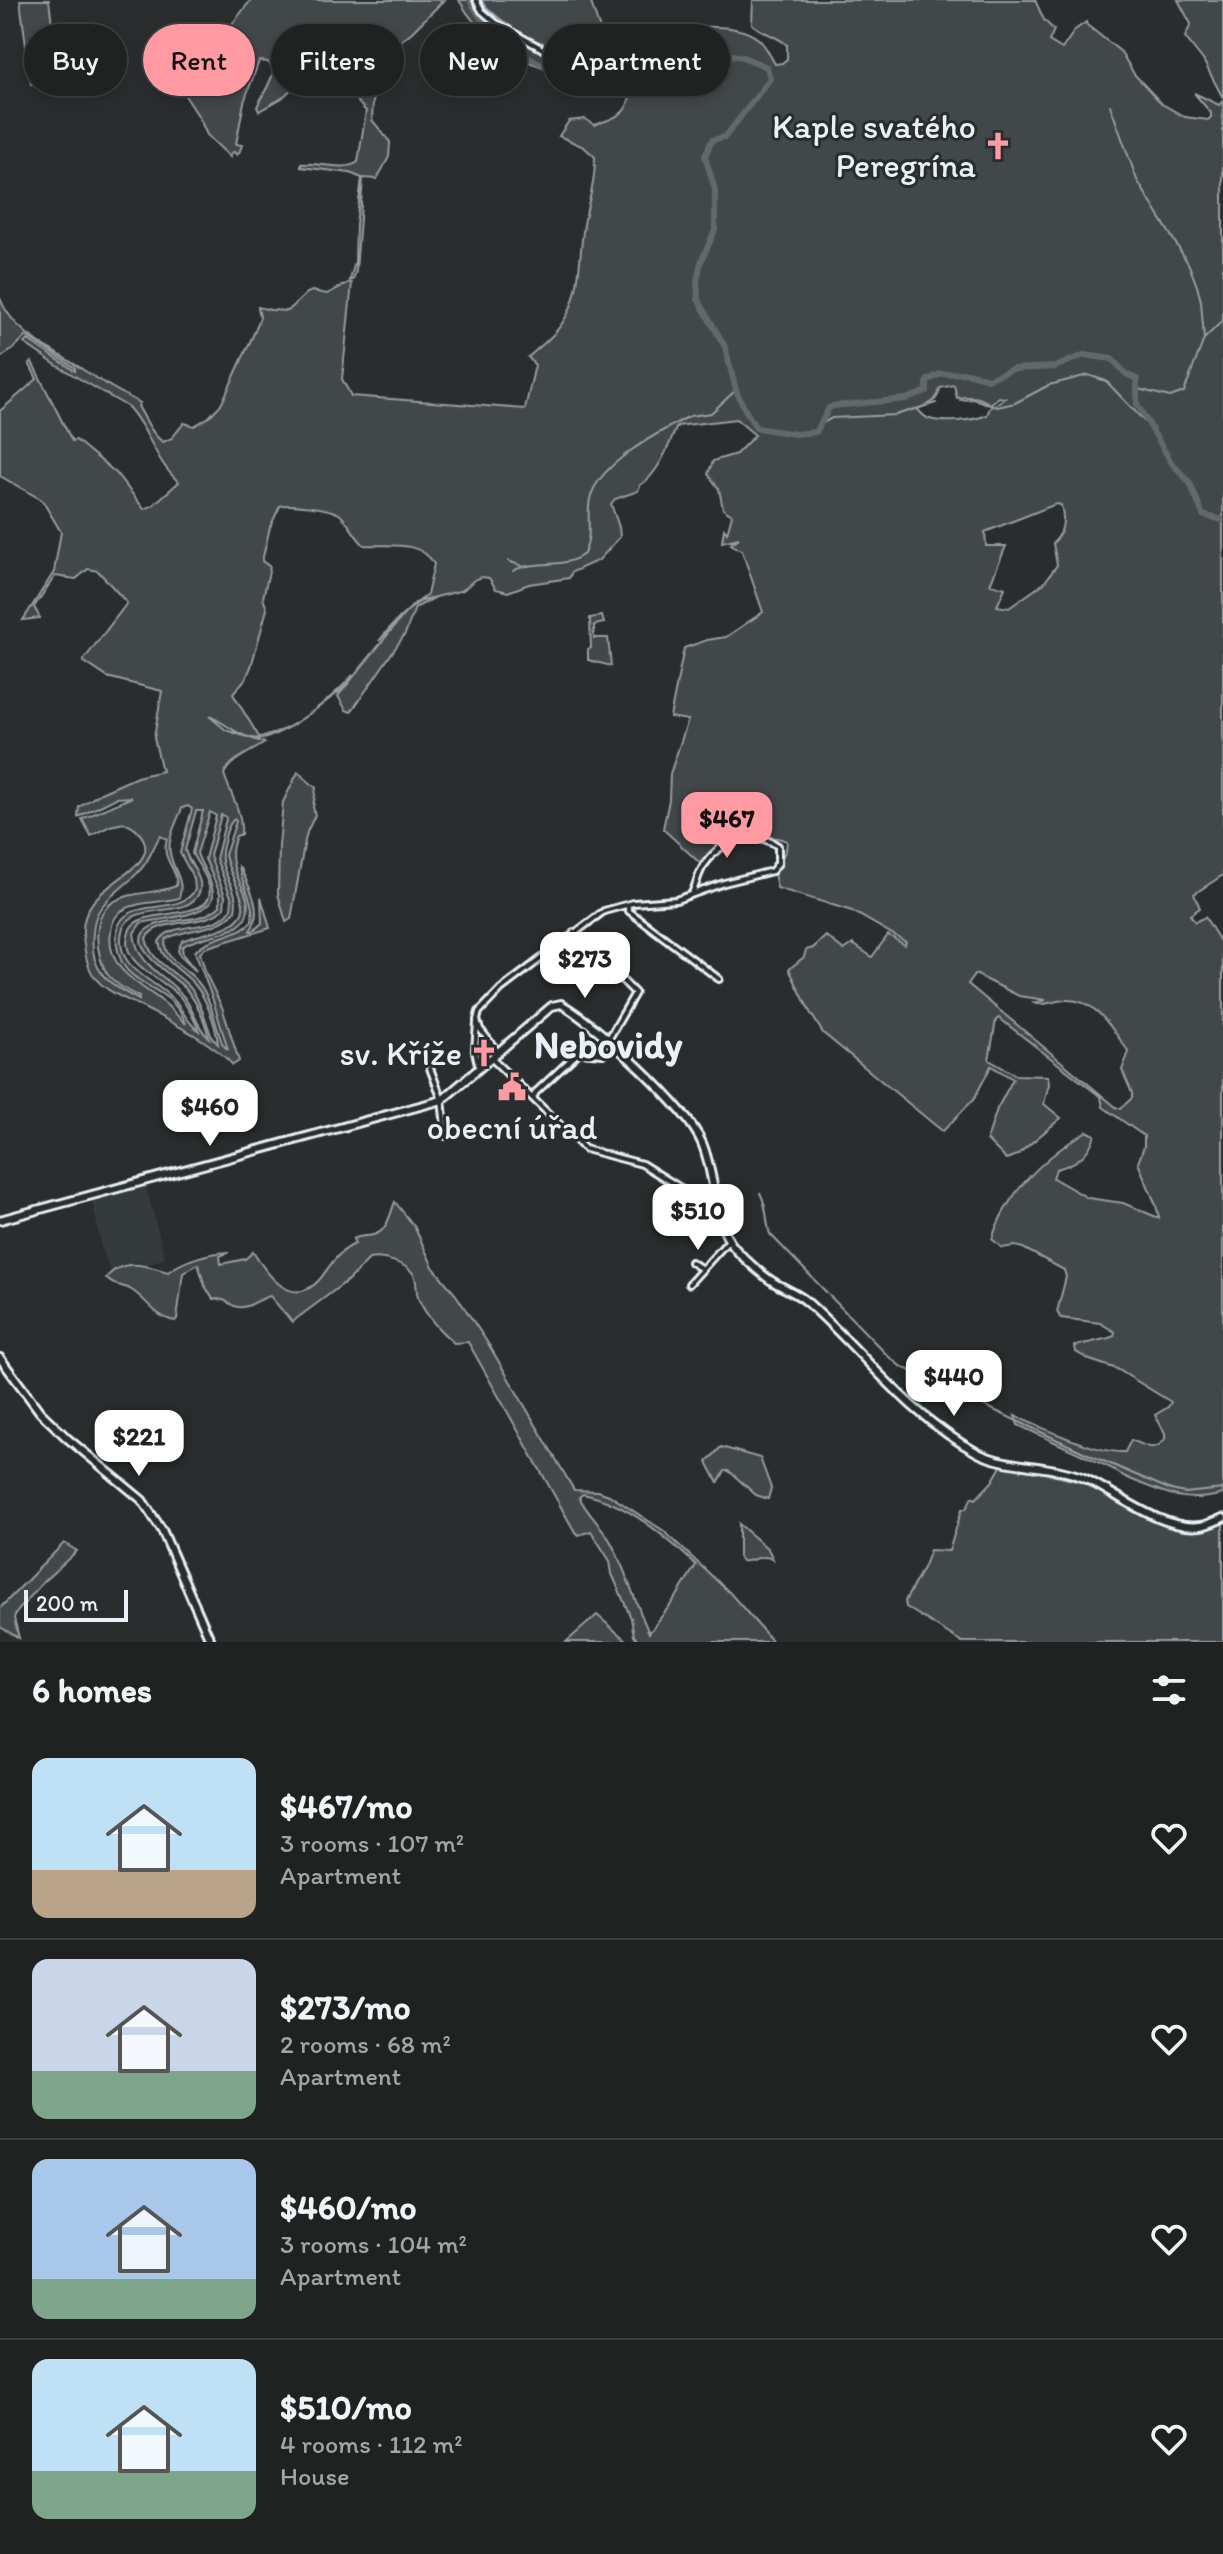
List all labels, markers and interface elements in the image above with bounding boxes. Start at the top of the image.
chip: Buy [24,24,127,96]
chip: Rent [143,24,255,96]
chip: Filters [271,24,404,96]
chip: New [420,24,527,96]
chip: Apartment [543,24,730,96]
place label: Kaple svatého Peregrína [772,106,976,186]
church icon: Kaple svatého Peregrína [983,131,1013,161]
pin: $467 [680,792,774,860]
text: $467 [699,802,755,834]
pin: $273 [538,932,632,1000]
text: $273 [558,942,612,974]
district label: Nebovidy [534,1022,682,1068]
place label: sv. Kříže [339,1033,462,1074]
church icon: sv. Kříže [469,1038,499,1068]
public building icon: obecní úřad [497,1072,527,1102]
pin: $460 [163,1080,257,1148]
text: $460 [181,1090,239,1122]
place label: obecní úřad [426,1107,598,1148]
pin: $510 [651,1184,745,1252]
text: $510 [671,1194,725,1226]
pin: $440 [907,1350,1001,1418]
text: $440 [924,1360,984,1392]
pin: $221 [92,1410,186,1478]
text: $221 [113,1420,165,1452]
scale bar [24,1586,128,1622]
text: 200 m [36,1590,98,1617]
icon: filters [1147,1668,1191,1712]
text: 6 homes [32,1670,152,1711]
text: $467/mo [280,1786,413,1827]
icon: home [96,1790,192,1886]
icon: heart [1147,1816,1191,1860]
text: 3 rooms · 107 m² [280,1827,464,1859]
text: Apartment [280,1859,401,1891]
text: $273/mo [280,1987,411,2028]
icon: home [96,1991,192,2087]
icon: heart [1147,2017,1191,2061]
text: 2 rooms · 68 m² [280,2028,451,2060]
text: Apartment [280,2060,401,2092]
text: $460/mo [280,2187,417,2228]
icon: home [96,2191,192,2287]
icon: heart [1147,2217,1191,2261]
text: 3 rooms · 104 m² [280,2228,467,2260]
text: Apartment [280,2260,401,2292]
text: $510/mo [280,2387,412,2428]
icon: home [96,2391,192,2487]
icon: heart [1147,2417,1191,2461]
text: 4 rooms · 112 m² [280,2428,463,2460]
text: House [280,2460,350,2492]

